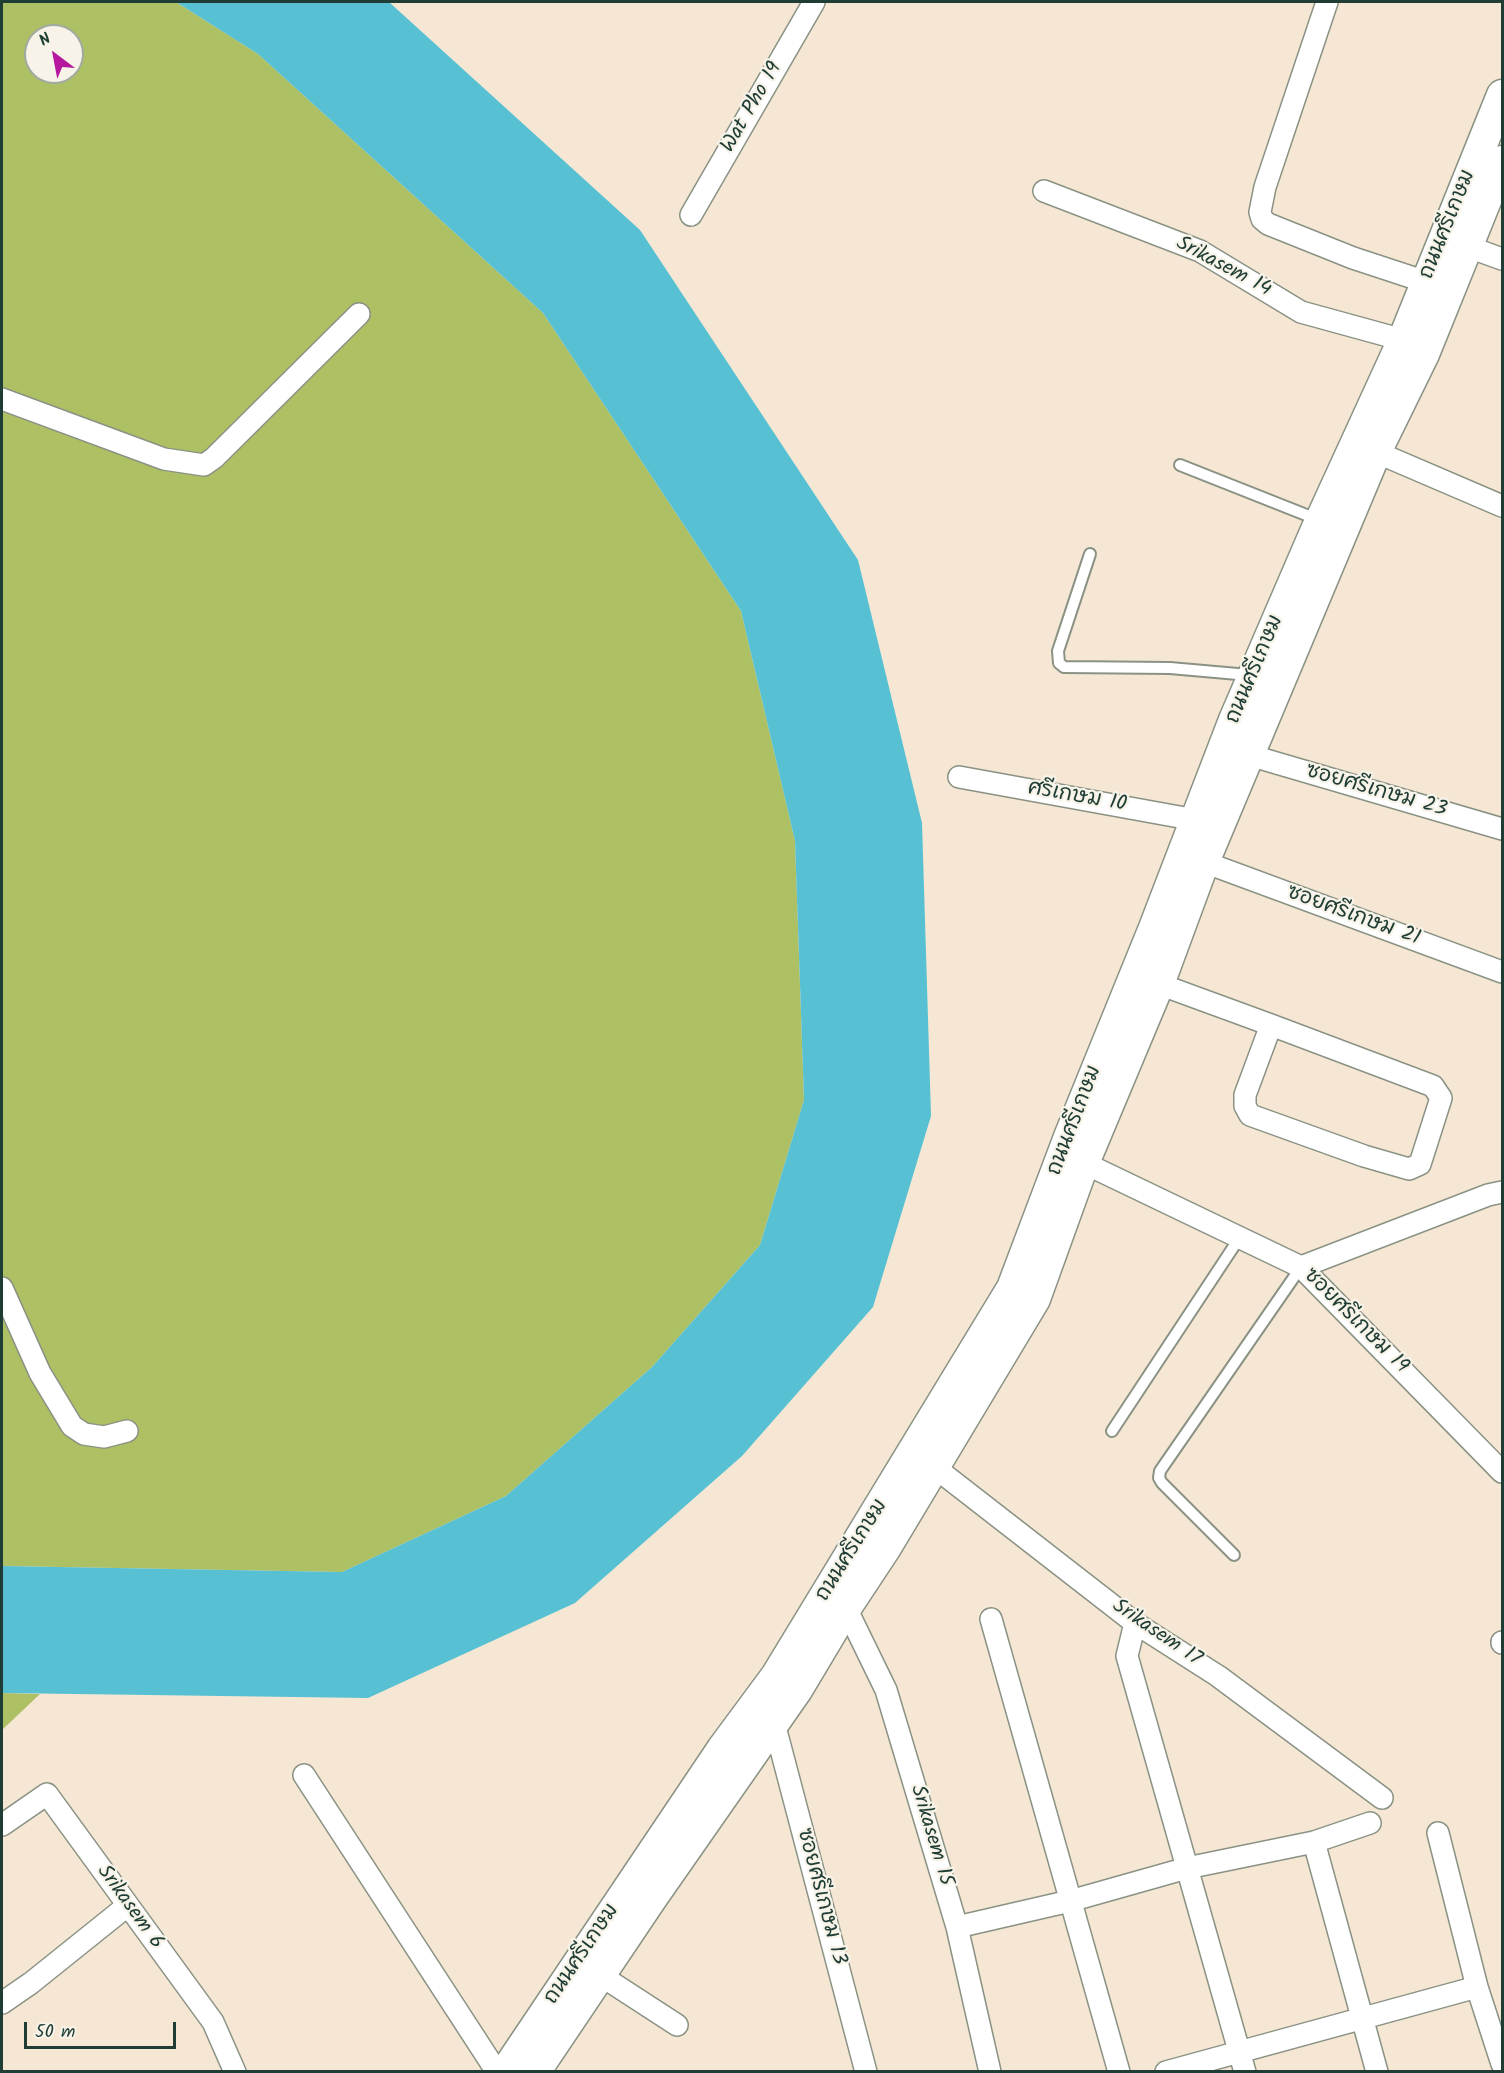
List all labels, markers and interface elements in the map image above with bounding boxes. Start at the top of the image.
north arrow [24,24,84,84]
text: N [34,27,56,53]
street label: Wat Pho 19 [717,58,789,158]
street label: ถนนศรีเกษม [1416,167,1482,283]
street label: Srikasem 14 [1171,232,1275,304]
street label: ถนนศรีเกษม [1222,612,1290,728]
street label: ซอยศรีเกษม 23 [1303,760,1449,824]
street label: ศรีเกษม 10 [1026,777,1128,819]
street label: ซอยศรีเกษม 21 [1283,881,1423,953]
street label: ถนนศรีเกษม [1044,1063,1108,1179]
street label: ซอยศรีเกษม 19 [1297,1264,1413,1380]
street label: ถนนศรีเกษม [812,1495,894,1607]
street label: Srikasem 17 [1106,1595,1206,1673]
street label: Srikasem 15 [903,1782,957,1890]
street label: ซอยศรีเกษม 13 [790,1826,850,1968]
street label: Srikasem 6 [90,1861,168,1955]
street label: ถนนศรีเกษม [540,1900,626,2010]
scale bar [27,2010,178,2048]
text: 50 m [35,2018,75,2047]

